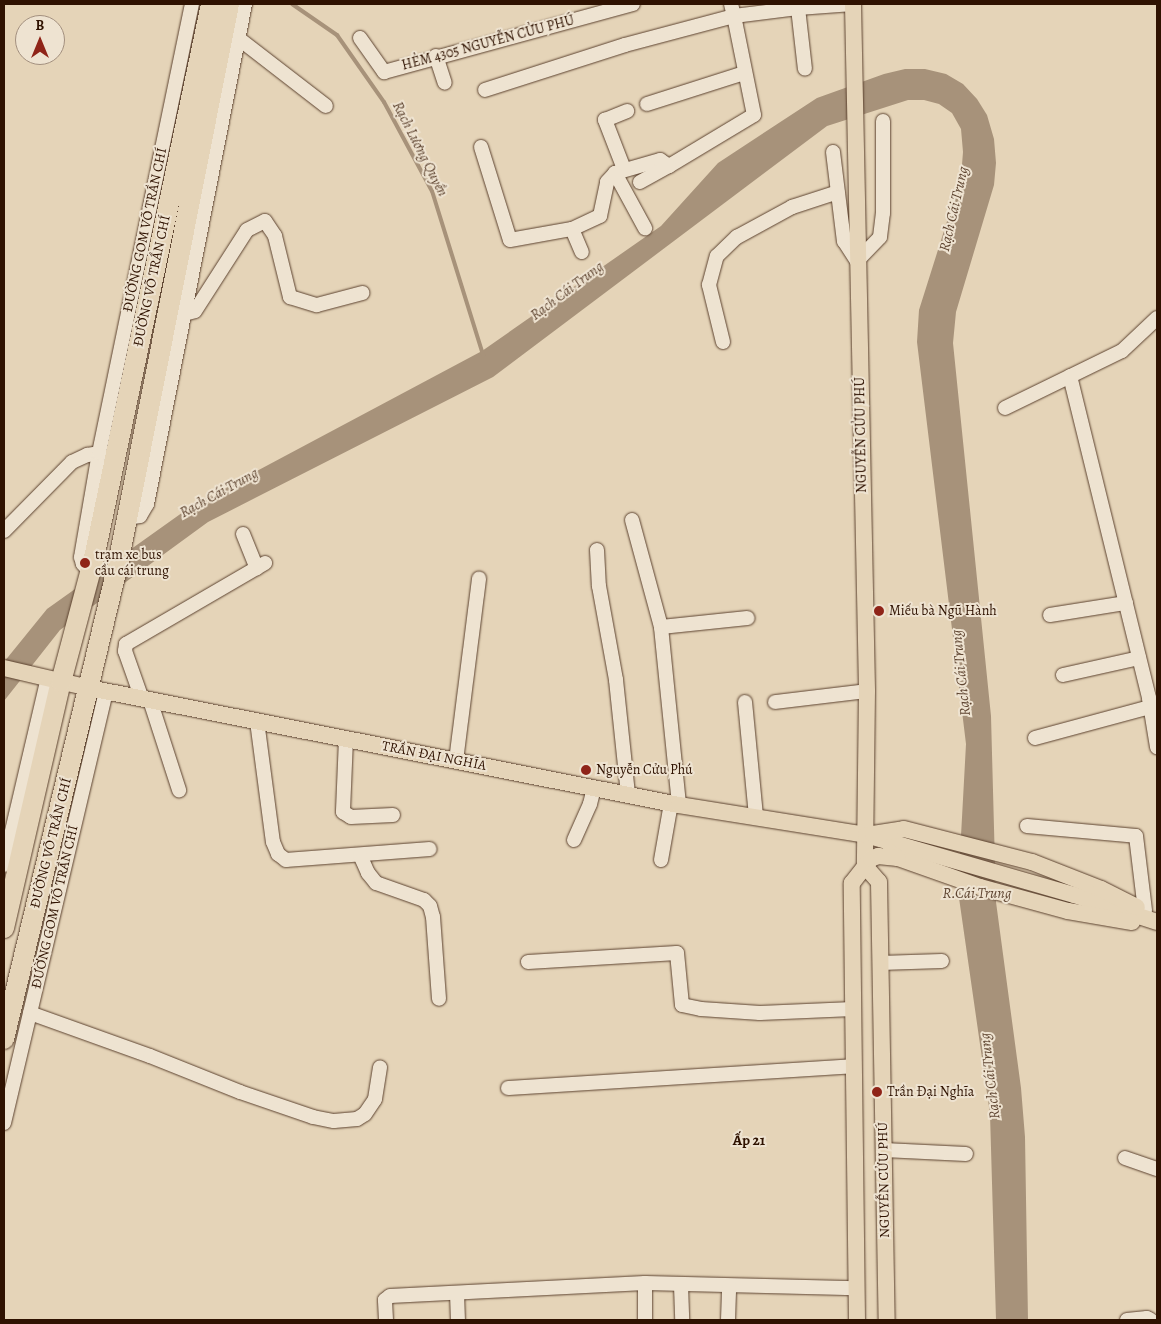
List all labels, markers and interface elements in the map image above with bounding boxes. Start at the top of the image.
street label: HẺM 4305 NGUYỄN CỬU PHÚ [400,12,576,74]
north arrow [15,15,65,65]
text: B [36,16,44,35]
water label: Rạch Lương Quyền [388,99,452,199]
street label: ĐƯỜNG GOM VÕ TRẦN CHÍ [119,146,171,314]
water label: Rạch Cái Trung [935,165,973,253]
street label: ĐƯỜNG VÕ TRẦN CHÍ [130,214,174,348]
water label: Rạch Cái Trung [527,258,607,324]
street label: NGUYỄN CỬU PHÚ [852,377,870,493]
water label: Rạch Cái Trung [177,464,261,522]
place label: trạm xe bus cầu cái trung [95,547,169,580]
marker: trạm xe bus cầu cái trung [79,557,91,569]
place label: Miếu bà Ngũ Hành [889,603,997,619]
marker: Miếu bà Ngũ Hành [873,605,885,617]
water label: Rạch Cái Trung [948,629,974,717]
street label: TRẦN ĐẠI NGHĨA [380,738,488,774]
place label: Nguyễn Cửu Phú [596,762,693,778]
marker: Nguyễn Cửu Phú [580,764,592,776]
street label: ĐƯỜNG VÕ TRẦN CHÍ [27,776,75,910]
street label: ĐƯỜNG GOM VÕ TRẦN CHÍ [28,824,82,990]
water label: R.Cái Trung [943,885,1011,903]
water label: Rạch Cái Trung [976,1032,1004,1120]
place label: Trần Đại Nghĩa [887,1084,974,1100]
marker: Trần Đại Nghĩa [871,1086,883,1098]
street label: NGUYỄN CỬU PHÚ [875,1122,893,1238]
district label: Ấp 21 [733,1132,765,1150]

